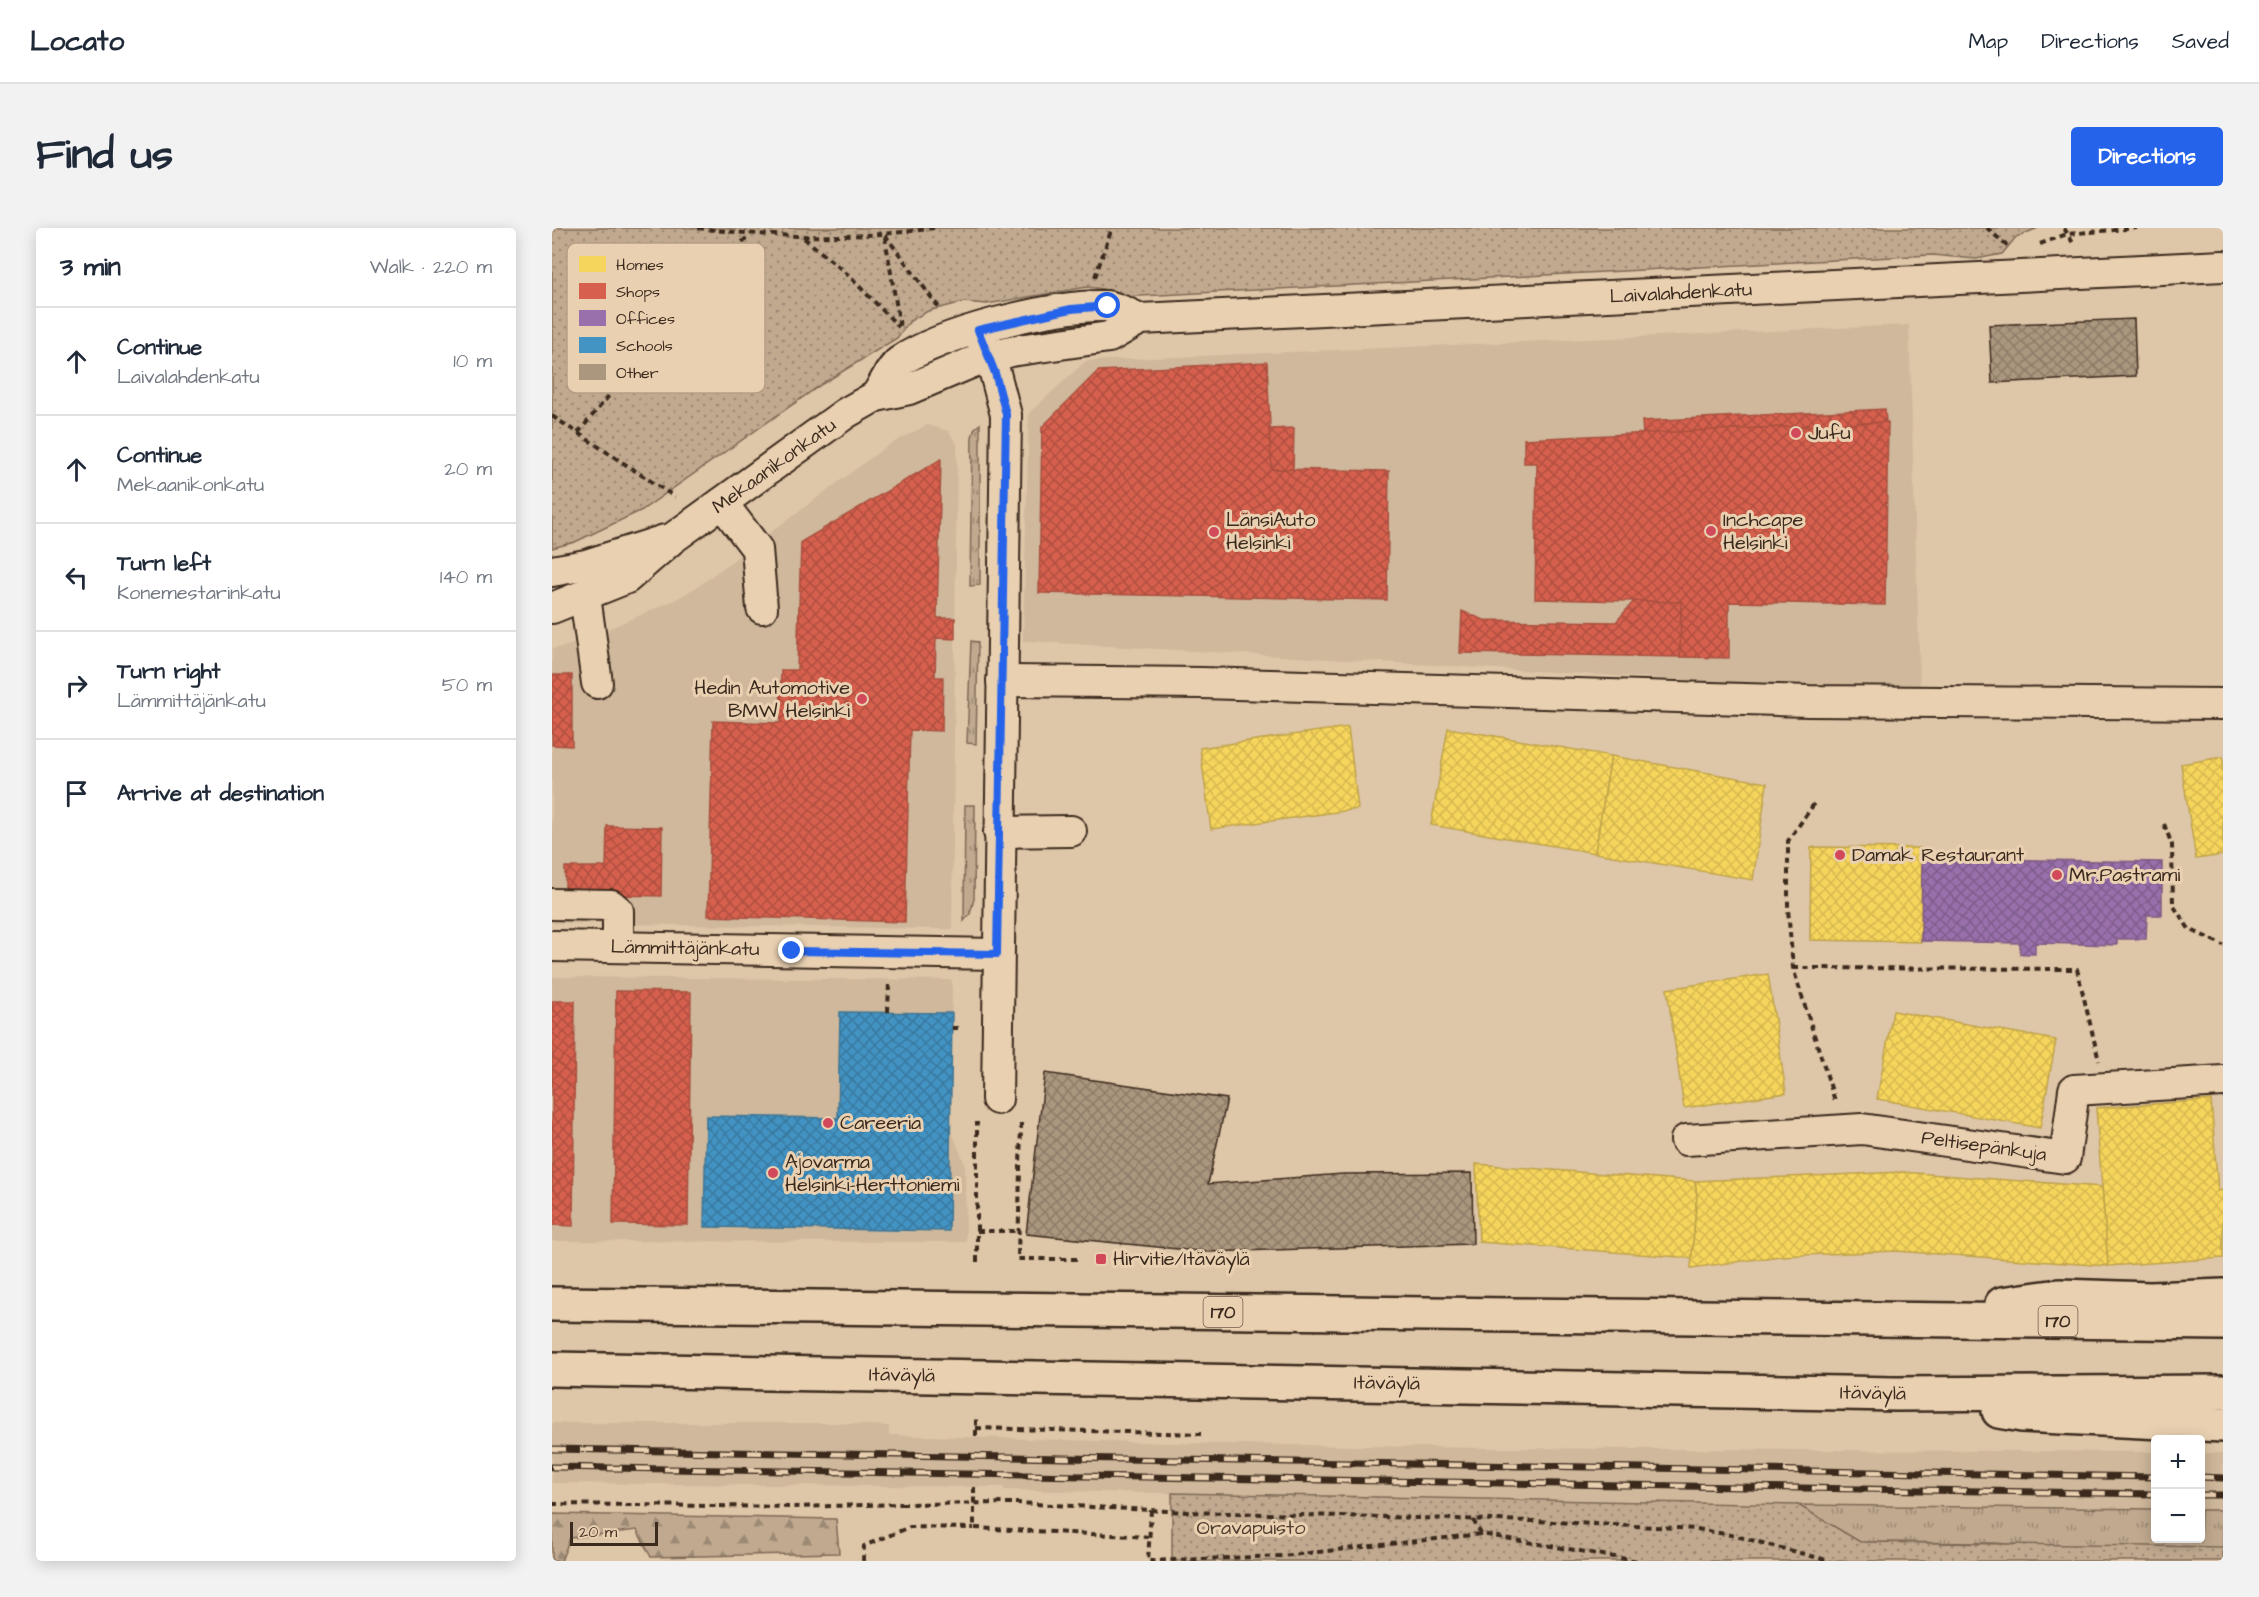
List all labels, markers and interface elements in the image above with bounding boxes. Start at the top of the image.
text: Locato [30,22,124,61]
text: Map [1968,27,2008,56]
text: Directions [2041,27,2139,56]
text: Saved [2172,27,2229,56]
text: Find us [36,127,173,185]
button: Directions [2071,127,2223,186]
legend [567,243,765,393]
text: 3 min [60,249,121,285]
text: Walk · 220 m [370,253,492,281]
text: Homes [616,254,664,276]
street label: Laivalahdenkatu [1609,275,1753,311]
text: Shops [616,281,660,303]
route start [1094,292,1120,318]
text: Offices [616,308,675,330]
text: Continue [117,332,202,363]
text: Schools [616,335,673,357]
icon: ahead [60,345,93,378]
text: 10 m [453,347,492,375]
text: Other [616,362,659,384]
text: Laivalahdenkatu [117,363,260,391]
street label: Mekaanikonkatu [706,411,842,521]
place label: Jufu [1808,419,1851,447]
marker: Jufu [1789,426,1803,440]
text: Continue [117,440,202,471]
icon: ahead [60,453,93,486]
text: 20 m [444,455,492,483]
text: Mekaanikonkatu [117,471,264,499]
place label: LänsiAuto Helsinki [1226,506,1315,557]
place label: Inchcape Helsinki [1723,506,1804,557]
marker: Inchcape Helsinki [1704,524,1718,538]
marker: LänsiAuto Helsinki [1207,525,1221,539]
text: Turn left [117,548,211,579]
icon: left [60,561,93,594]
text: 140 m [440,563,492,591]
text: Konemestarinkatu [117,579,281,607]
text: Turn right [117,656,220,687]
icon: right [60,669,93,702]
text: 50 m [442,671,492,699]
place label: Hedin Automotive BMW Helsinki [694,674,850,725]
text: Lämmittäjänkatu [117,687,266,715]
marker: Hedin Automotive BMW Helsinki [855,692,869,706]
icon: arrive [60,777,93,810]
text: Arrive at destination [117,778,324,809]
place label: Damak Restaurant [1852,841,2024,869]
marker: Damak Restaurant [1833,848,1847,862]
place label: Mr.Pastrami [2069,861,2180,889]
marker: Mr.Pastrami [2050,868,2064,882]
street label: Lämmittäjänkatu [610,933,760,963]
route end [778,937,804,963]
place label: Careeria [840,1109,921,1137]
marker: Careeria [821,1116,835,1130]
street label: Peltisepänkuja [1920,1123,2048,1169]
place label: Ajovarma Helsinki-Herttoniemi [785,1148,960,1199]
marker: Ajovarma Helsinki-Herttoniemi [766,1166,780,1180]
place label: Hirvitie/Itäväylä [1113,1245,1250,1274]
marker: Hirvitie/Itäväylä [1094,1252,1108,1266]
road number: 170 [1204,1297,1242,1327]
road number: 170 [2038,1306,2078,1336]
street label: Itäväylä [869,1360,935,1391]
street label: Itäväylä [1354,1368,1420,1399]
street label: Itäväylä [1840,1378,1906,1409]
map controls [2151,1435,2205,1543]
button: + [2151,1435,2205,1489]
button: − [2151,1489,2205,1543]
park label: Oravapuisto [1197,1514,1305,1542]
scale bar [570,1519,658,1546]
text: 20 m [579,1521,617,1543]

